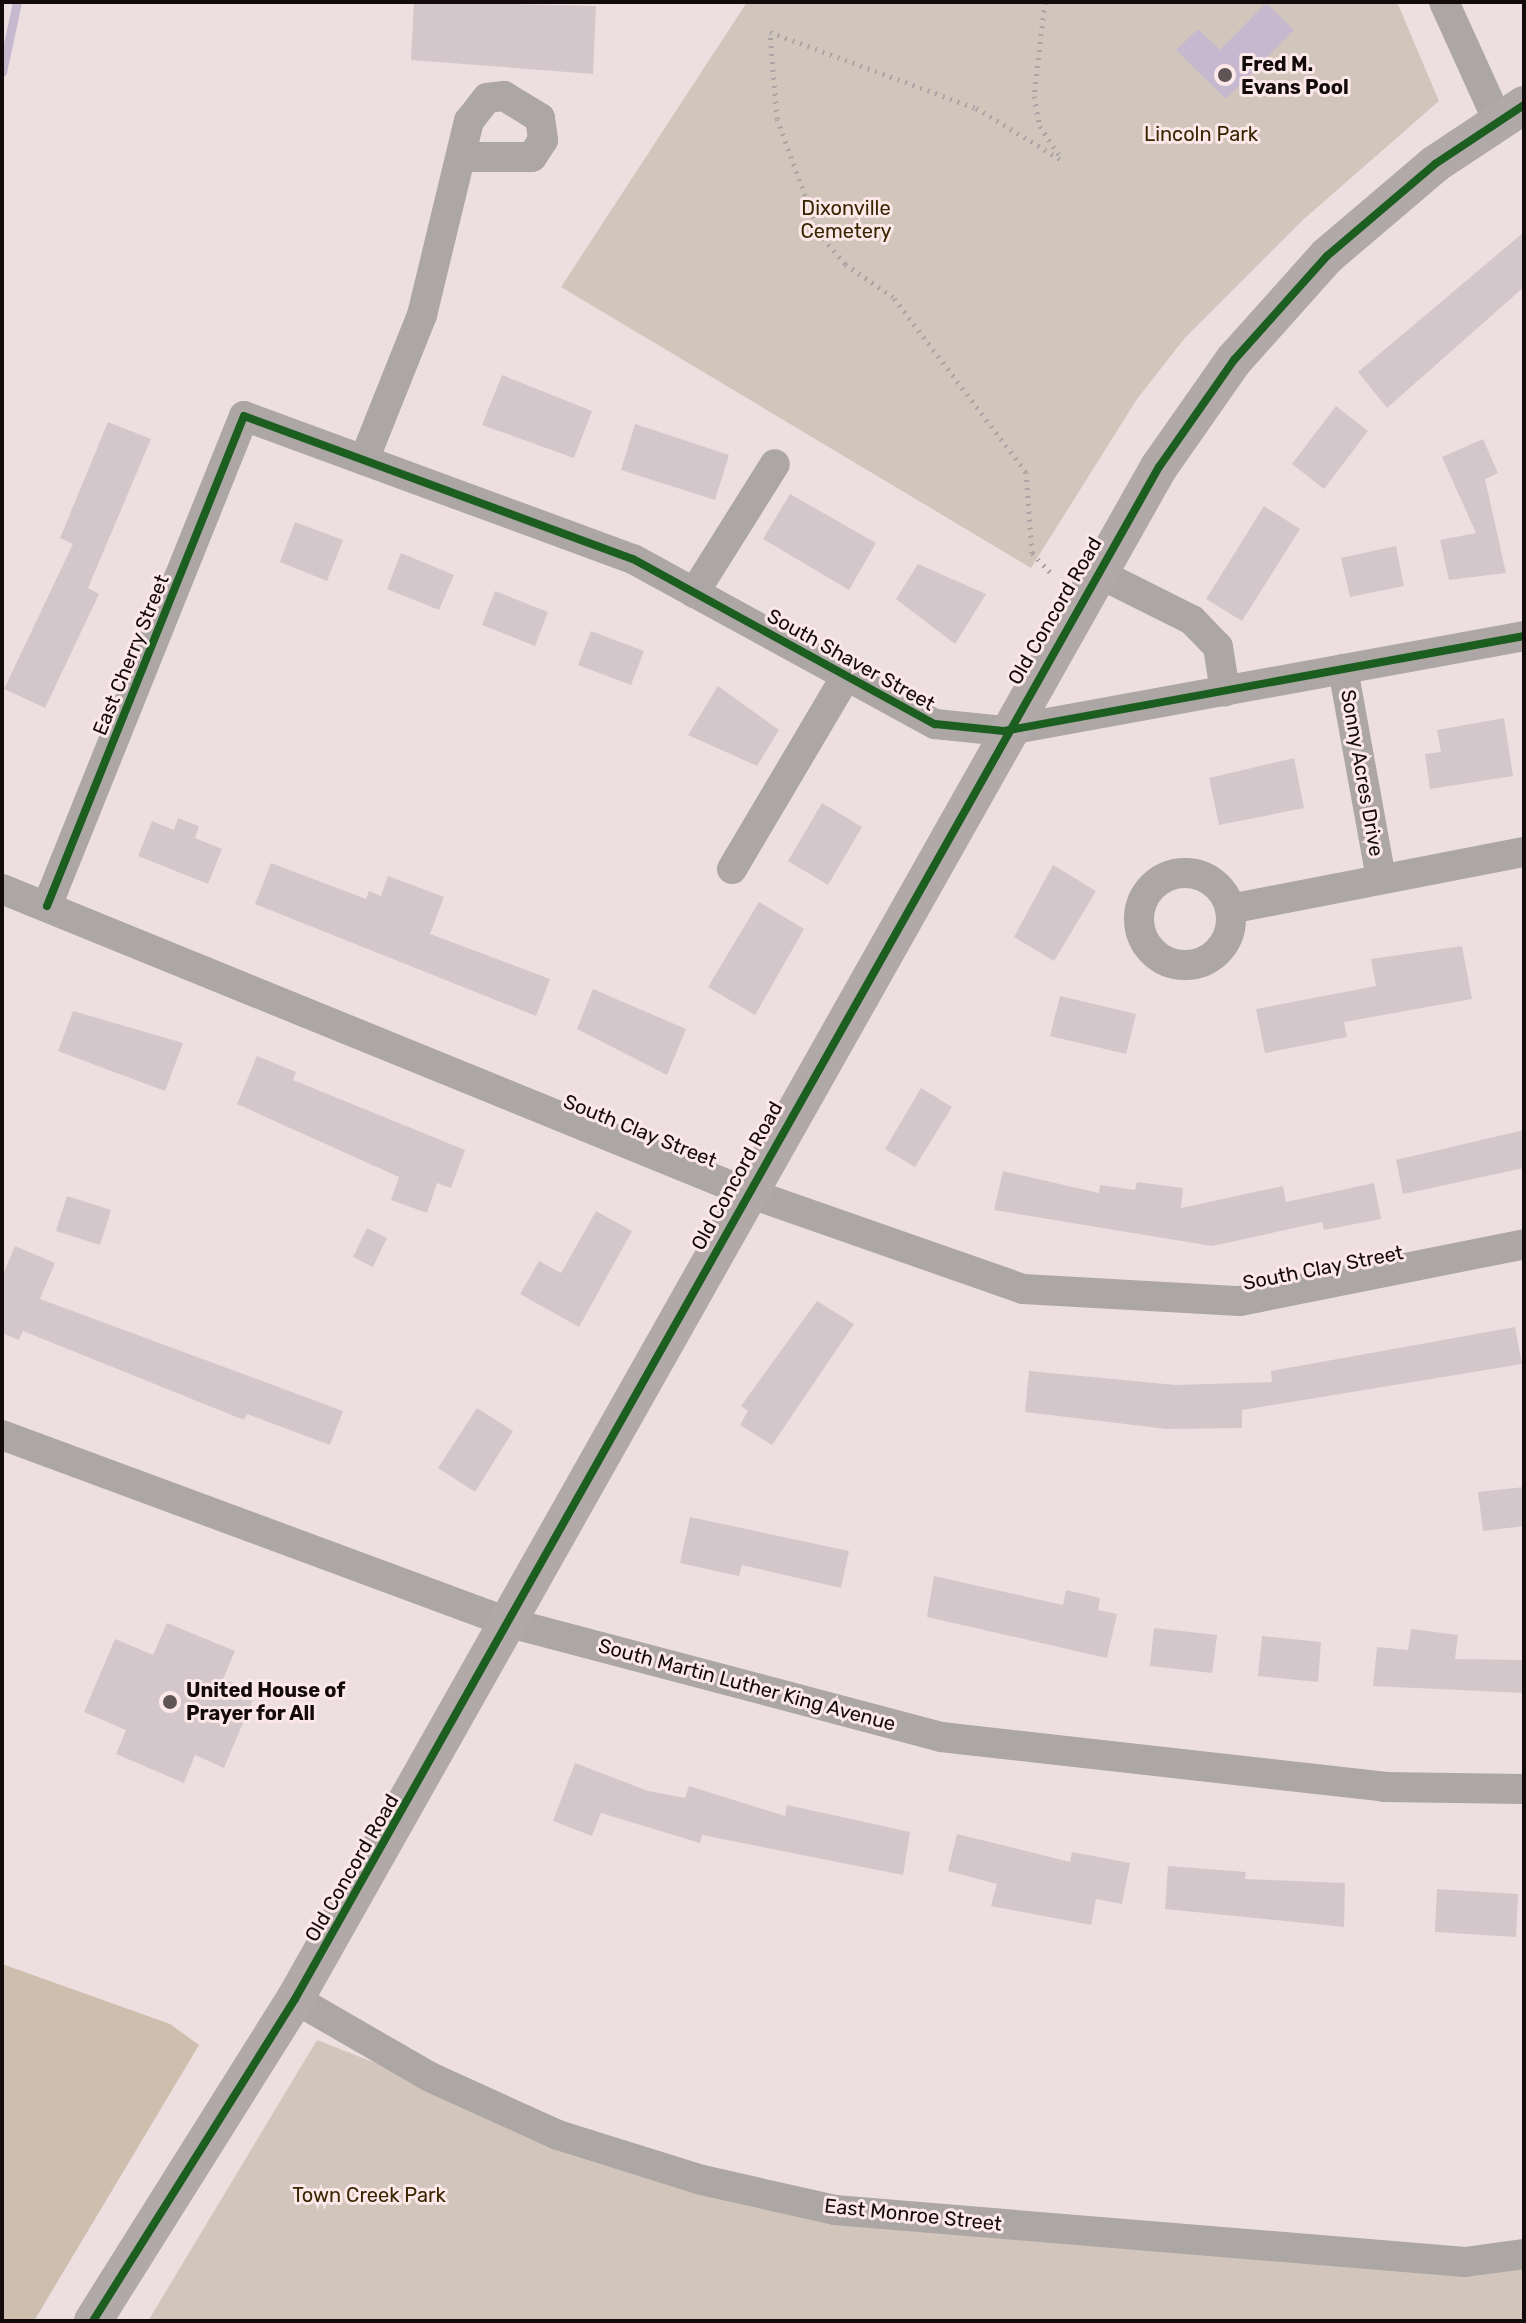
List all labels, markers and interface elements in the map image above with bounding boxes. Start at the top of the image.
place label: Fred M. Evans Pool [1241,52,1349,99]
marker: Fred M. Evans Pool [1216,66,1234,84]
park label: Lincoln Park [1144,122,1258,146]
park label: Dixonville Cemetery [800,196,892,243]
street label: Old Concord Road [1003,533,1107,689]
street label: East Cherry Street [88,571,174,739]
street label: South Shaver Street [763,604,939,716]
street label: Sonny Acres Drive [1335,687,1389,859]
street label: South Clay Street [560,1089,720,1173]
street label: Old Concord Road [686,1097,788,1255]
street label: South Clay Street [1240,1241,1406,1295]
street label: South Martin Luther King Avenue [595,1634,899,1736]
place label: United House of Prayer for All [186,1678,345,1725]
marker: United House of Prayer for All [161,1693,179,1711]
street label: Old Concord Road [300,1790,404,1946]
park label: Town Creek Park [292,2183,446,2207]
street label: East Monroe Street [823,2194,1003,2236]

